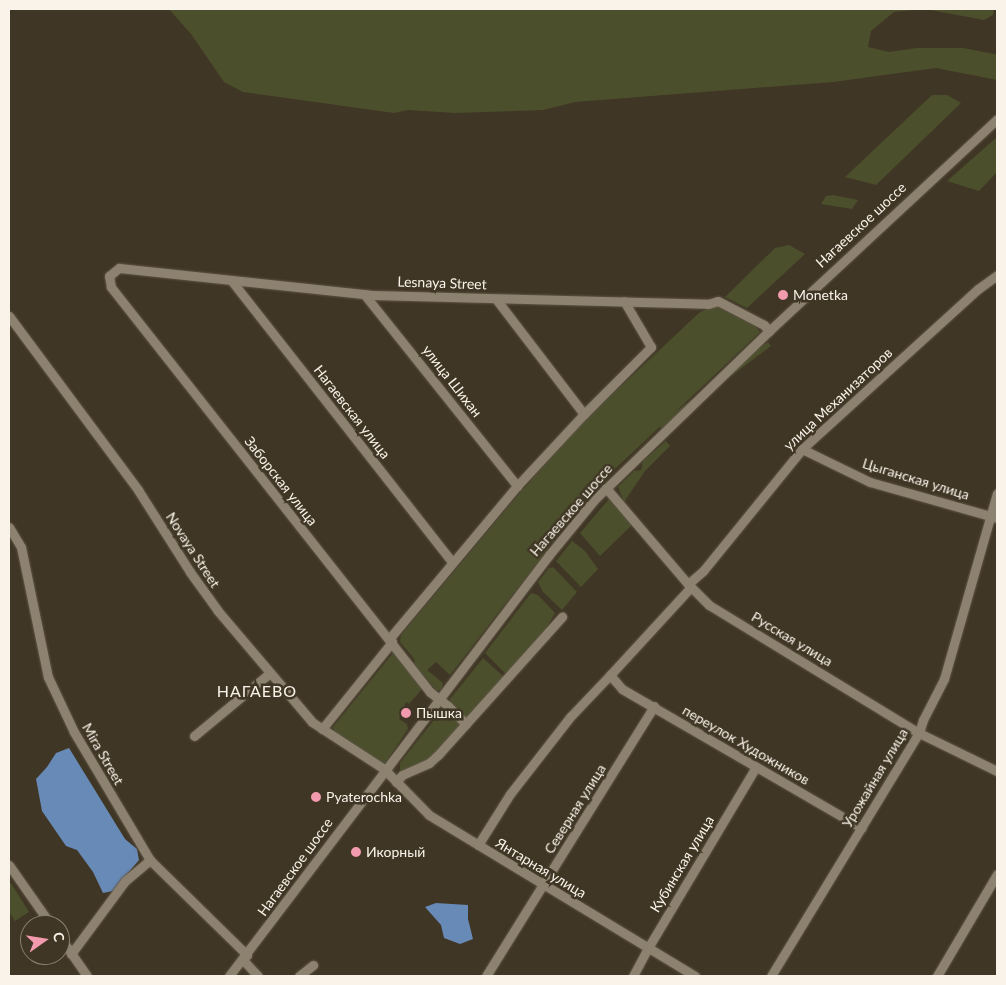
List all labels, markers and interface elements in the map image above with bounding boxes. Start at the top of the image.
street label: Нагаевское шоссе [812,179,910,271]
street label: Lesnaya Street [397,273,487,293]
place label: Monetka [793,287,848,303]
marker: Monetka [777,289,789,301]
street label: улица Шихан [419,342,485,420]
street label: улица Механизаторов [780,344,896,454]
street label: Нагаевская улица [310,362,394,462]
street label: Заборская улица [241,433,321,529]
street label: Цыганская улица [860,455,972,503]
street label: Нагаевское шоссе [526,460,616,560]
street label: Novaya Street [162,509,224,591]
street label: Русская улица [748,608,836,670]
district label: НАГАЕВО [216,681,298,701]
street label: переулок Художников [680,702,812,788]
place label: Пышка [416,705,462,721]
marker: Пышка [400,707,412,719]
street label: Mira Street [79,720,127,788]
street label: Урожайная улица [839,725,911,831]
street label: Северная улица [541,761,609,857]
place label: Pyaterochka [326,789,402,805]
marker: Pyaterochka [310,791,322,803]
street label: Кубинская улица [647,813,717,915]
street label: Нагаевское шоссе [254,815,336,919]
street label: Янтарная улица [493,834,589,902]
place label: Икорный [366,844,425,860]
marker: Икорный [350,846,362,858]
north arrow [20,915,70,965]
text: С [50,930,68,943]

